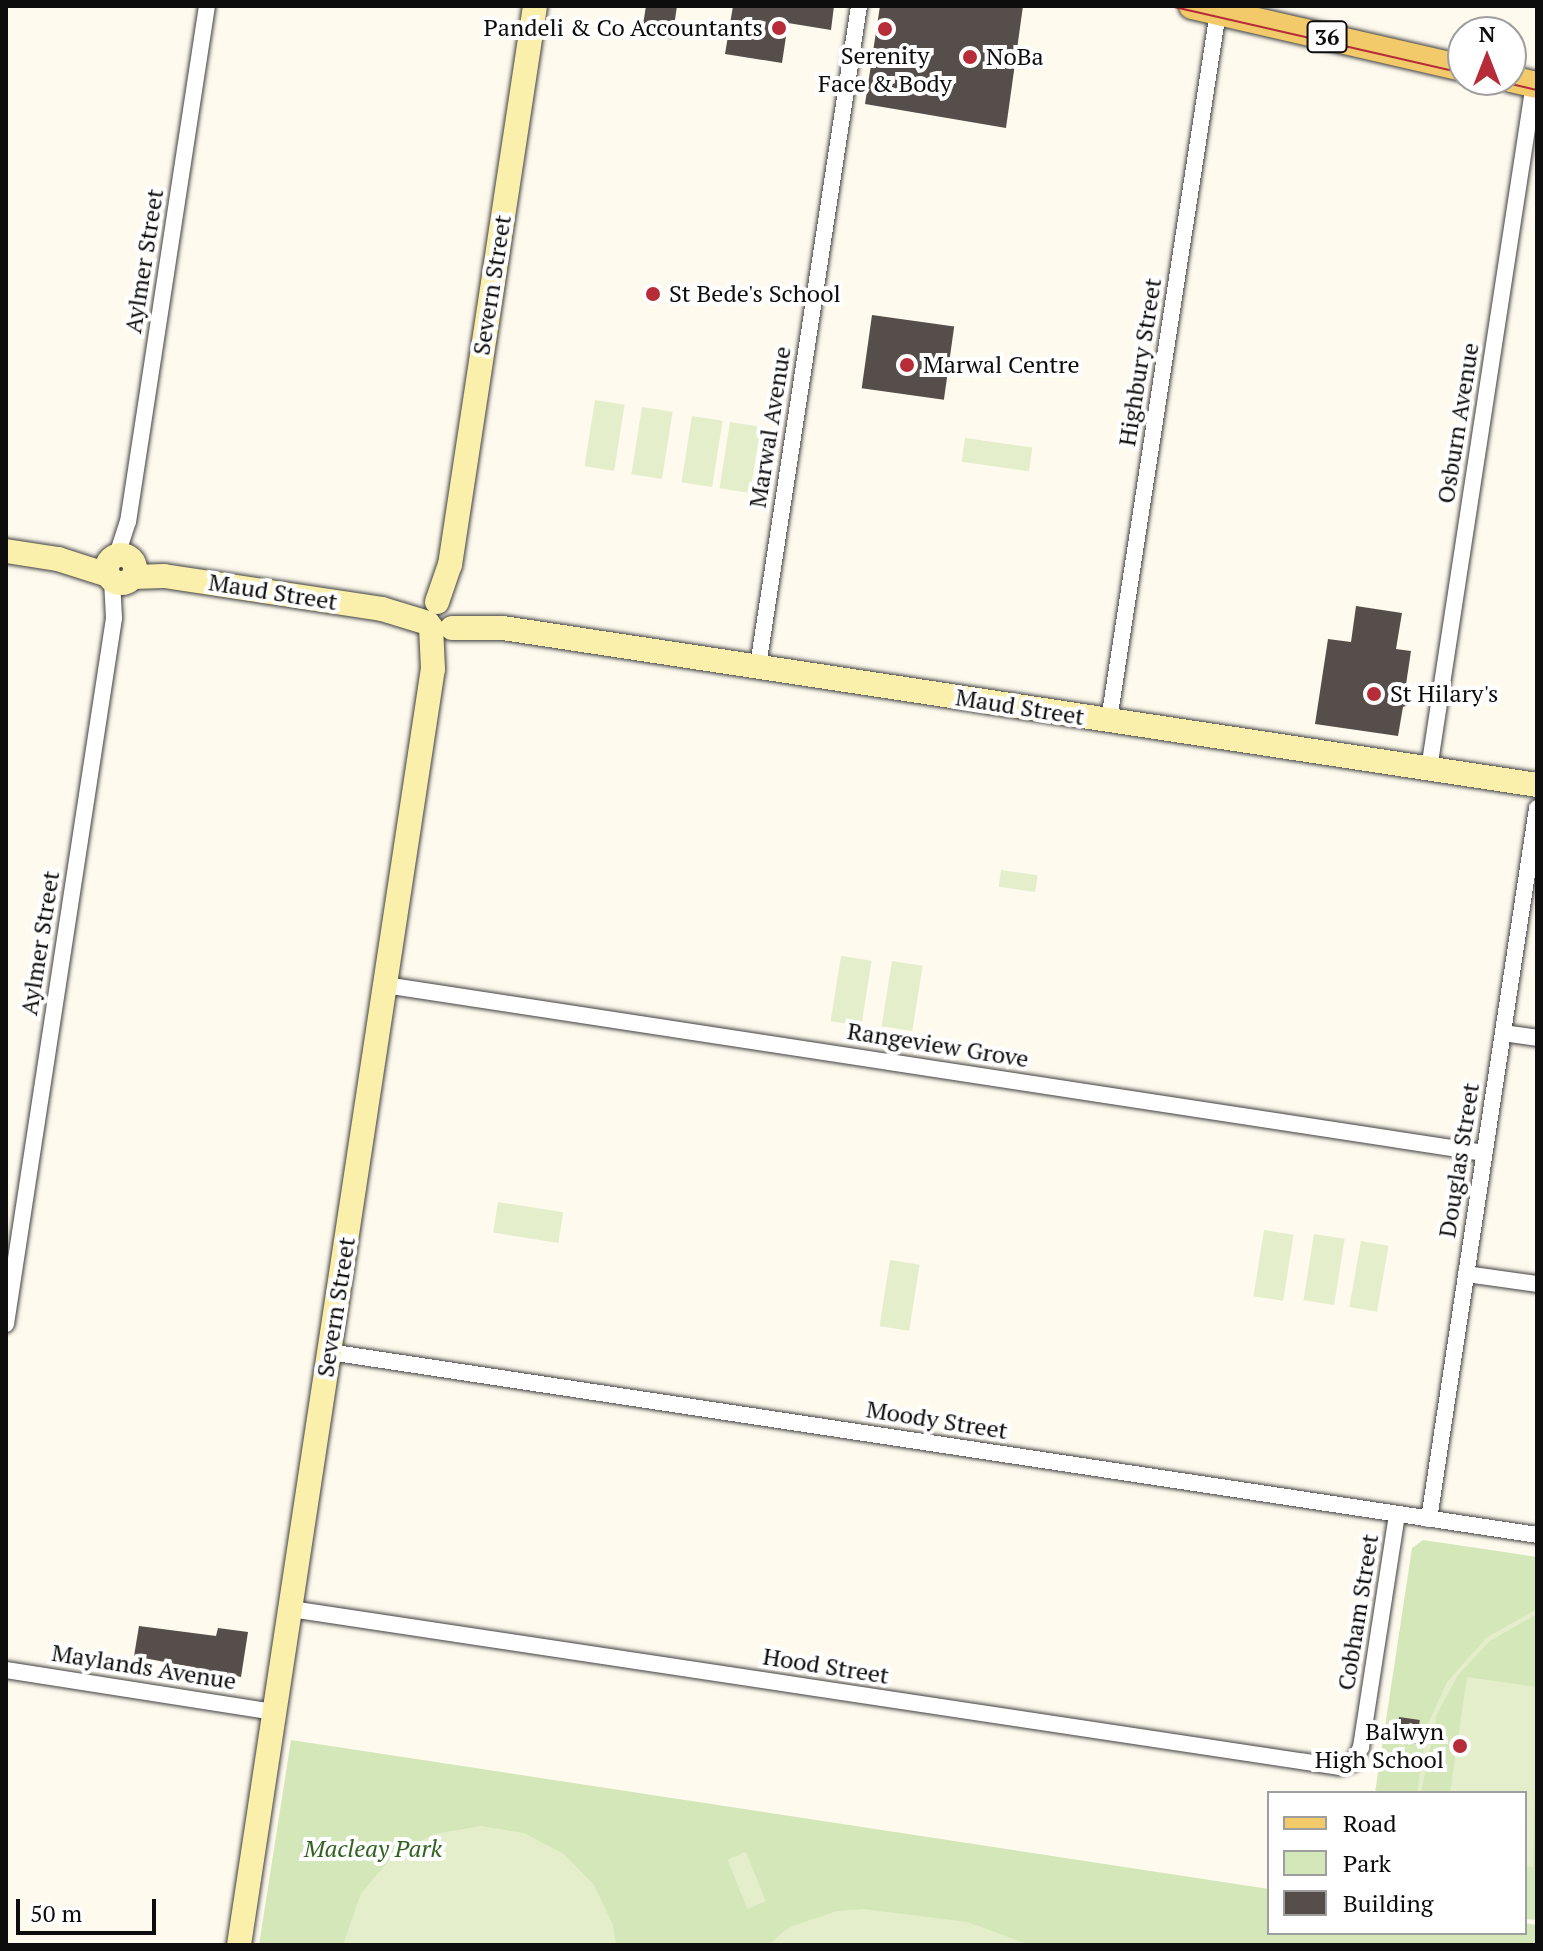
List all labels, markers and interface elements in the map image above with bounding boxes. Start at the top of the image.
place label: Pandeli & Co Accountants [483,14,763,42]
north arrow [1447,16,1527,96]
marker: Pandeli & Co Accountants [770,19,788,37]
road number: 36 [1305,19,1349,55]
text: N [1479,19,1495,48]
marker: Serenity Face & Body [876,20,894,38]
place label: Serenity Face & Body [818,42,952,98]
place label: NoBa [986,43,1044,71]
marker: NoBa [961,48,979,66]
street label: Aylmer Street [118,187,170,335]
street label: Severn Street [467,213,517,357]
street label: Highbury Street [1112,276,1168,448]
place label: St Bede's School [669,280,841,308]
marker: St Bede's School [644,285,662,303]
street label: Osburn Avenue [1431,340,1485,506]
street label: Marwal Avenue [743,344,797,510]
place label: Marwal Centre [923,351,1079,379]
marker: Marwal Centre [898,356,916,374]
street label: Maud Street [207,568,339,616]
place label: St Hilary's [1390,680,1498,708]
street label: Maud Street [954,683,1086,731]
marker: St Hilary's [1365,685,1383,703]
street label: Aylmer Street [14,869,66,1017]
street label: Rangeview Grove [845,1016,1031,1074]
street label: Douglas Street [1433,1081,1485,1239]
street label: Severn Street [311,1235,361,1379]
street label: Moody Street [864,1395,1010,1445]
street label: Cobham Street [1331,1532,1385,1692]
street label: Maylands Avenue [50,1638,238,1696]
street label: Hood Street [761,1642,891,1690]
place label: Balwyn High School [1315,1718,1444,1774]
marker: Balwyn High School [1451,1737,1469,1755]
legend [1267,1791,1527,1935]
text: Road [1343,1807,1397,1839]
park label: Macleay Park [304,1835,442,1863]
text: Park [1343,1847,1391,1879]
scale bar [20,1883,160,1933]
text: Building [1343,1887,1433,1919]
text: 50 m [30,1897,82,1929]

